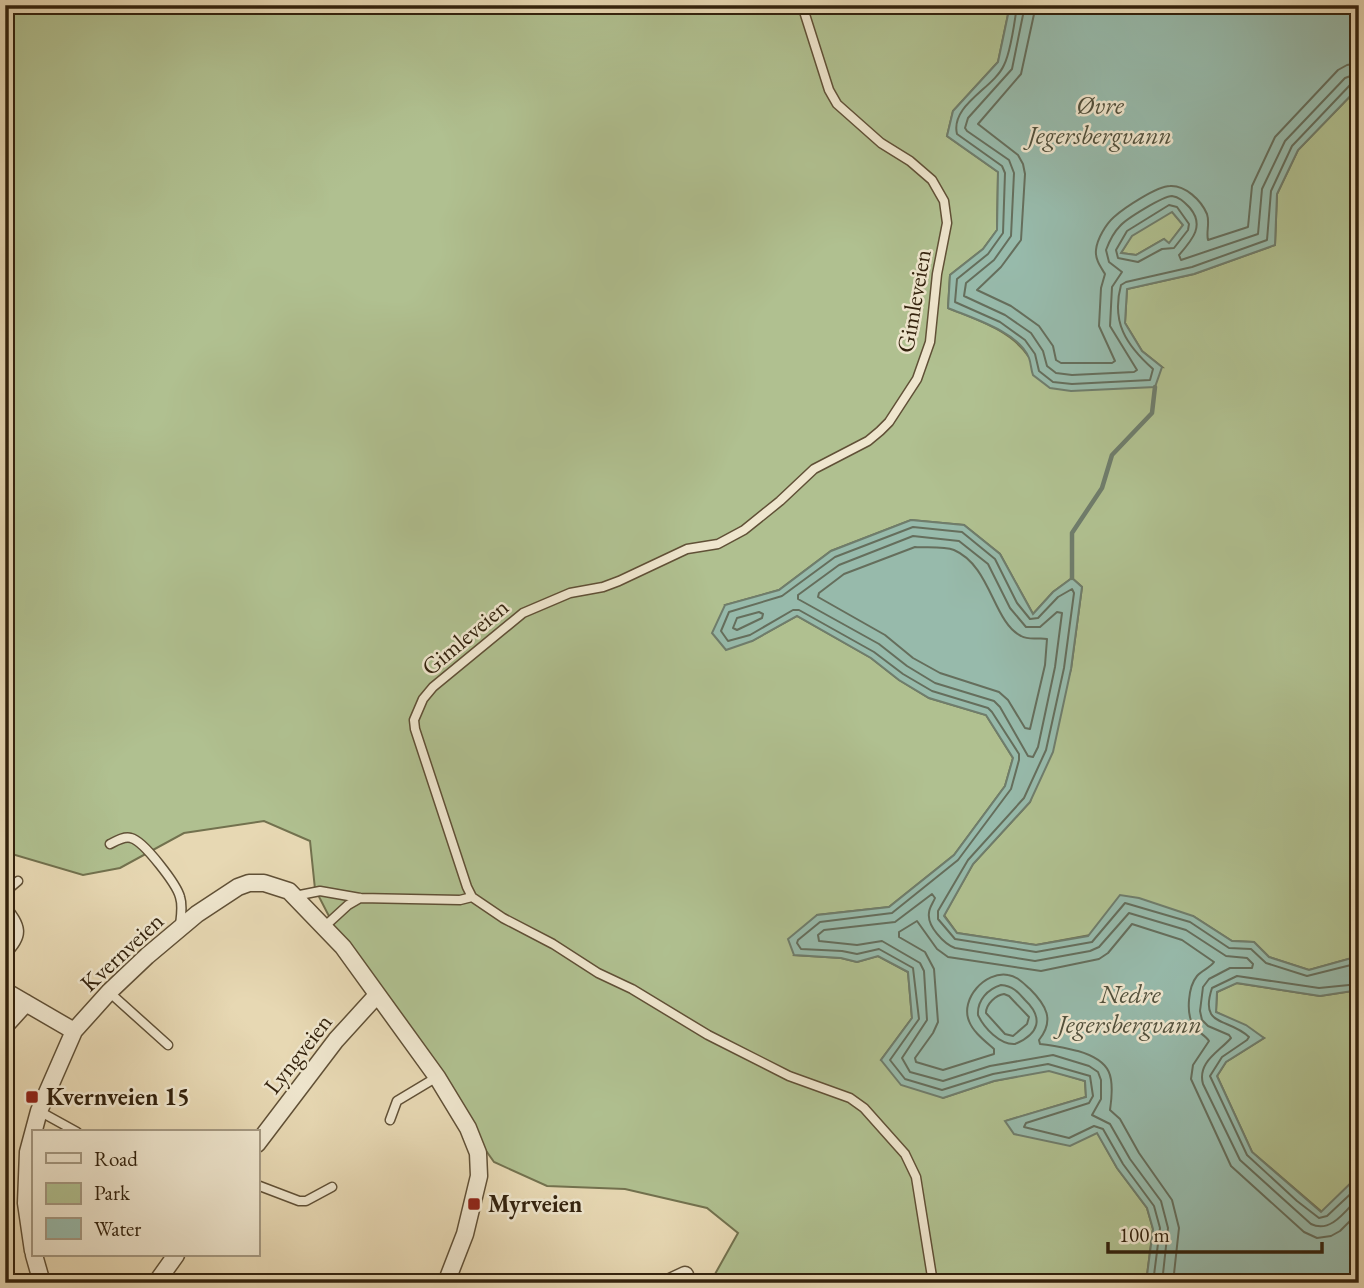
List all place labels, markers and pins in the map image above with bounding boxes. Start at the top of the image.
place label: Kvernveien 15 [46,1081,190,1112]
marker: Kvernveien 15 [24,1089,40,1105]
place label: Myrveien [488,1188,583,1220]
marker: Myrveien [466,1196,482,1212]

